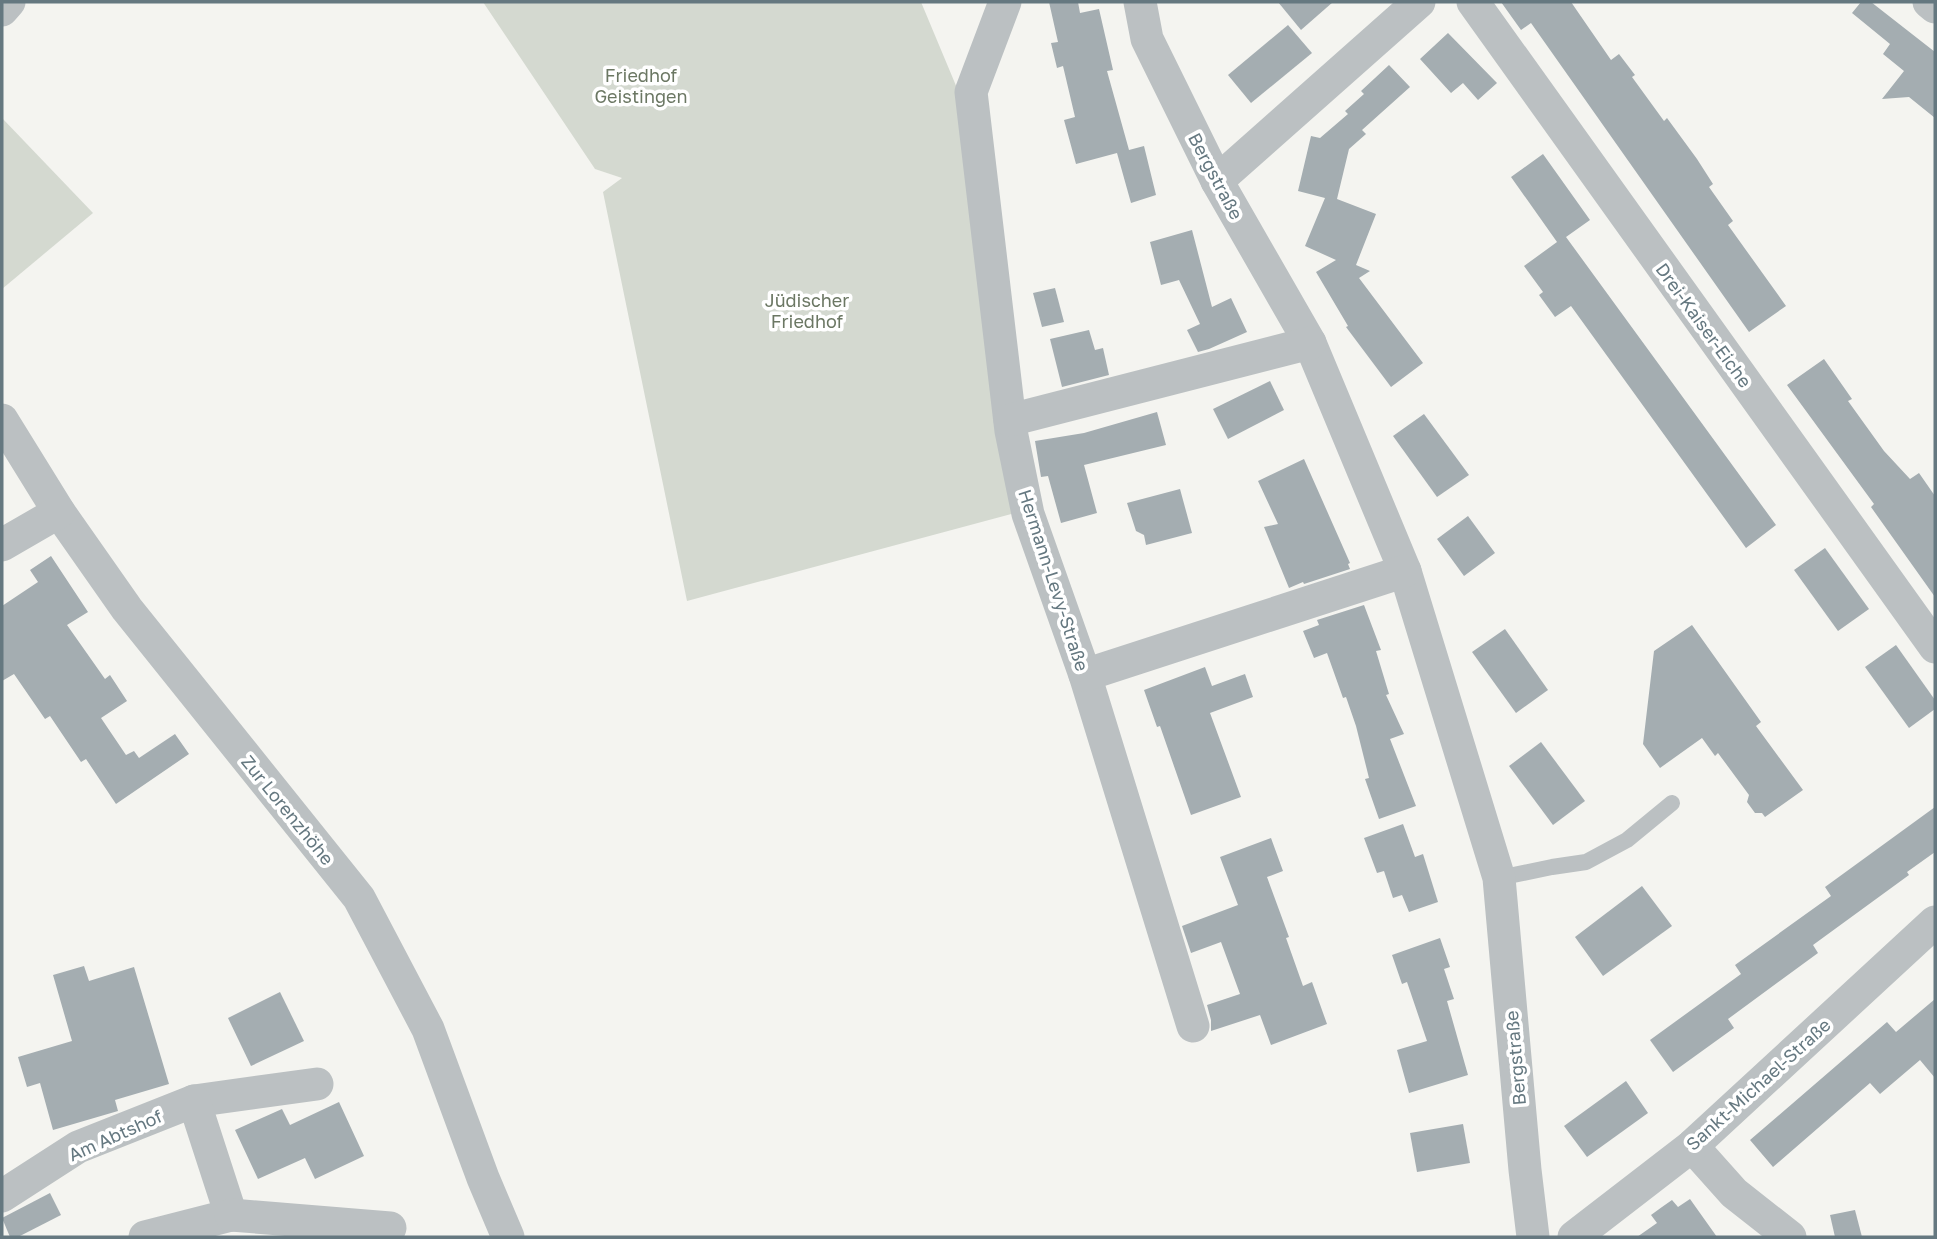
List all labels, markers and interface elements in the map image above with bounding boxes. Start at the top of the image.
park label: Friedhof Geistingen [594,64,688,107]
street label: Bergstraße [1184,129,1248,223]
street label: Drei-Kaiser-Eiche [1651,258,1757,392]
park label: Jüdischer Friedhof [765,289,849,332]
street label: Hermann-Levy-Straße [1014,486,1094,674]
street label: Zur Lorenzhöhe [237,751,339,869]
street label: Bergstraße [1500,1010,1530,1106]
street label: Sankt-Michael-Straße [1681,1013,1835,1155]
street label: Am Abtshof [65,1104,166,1166]

